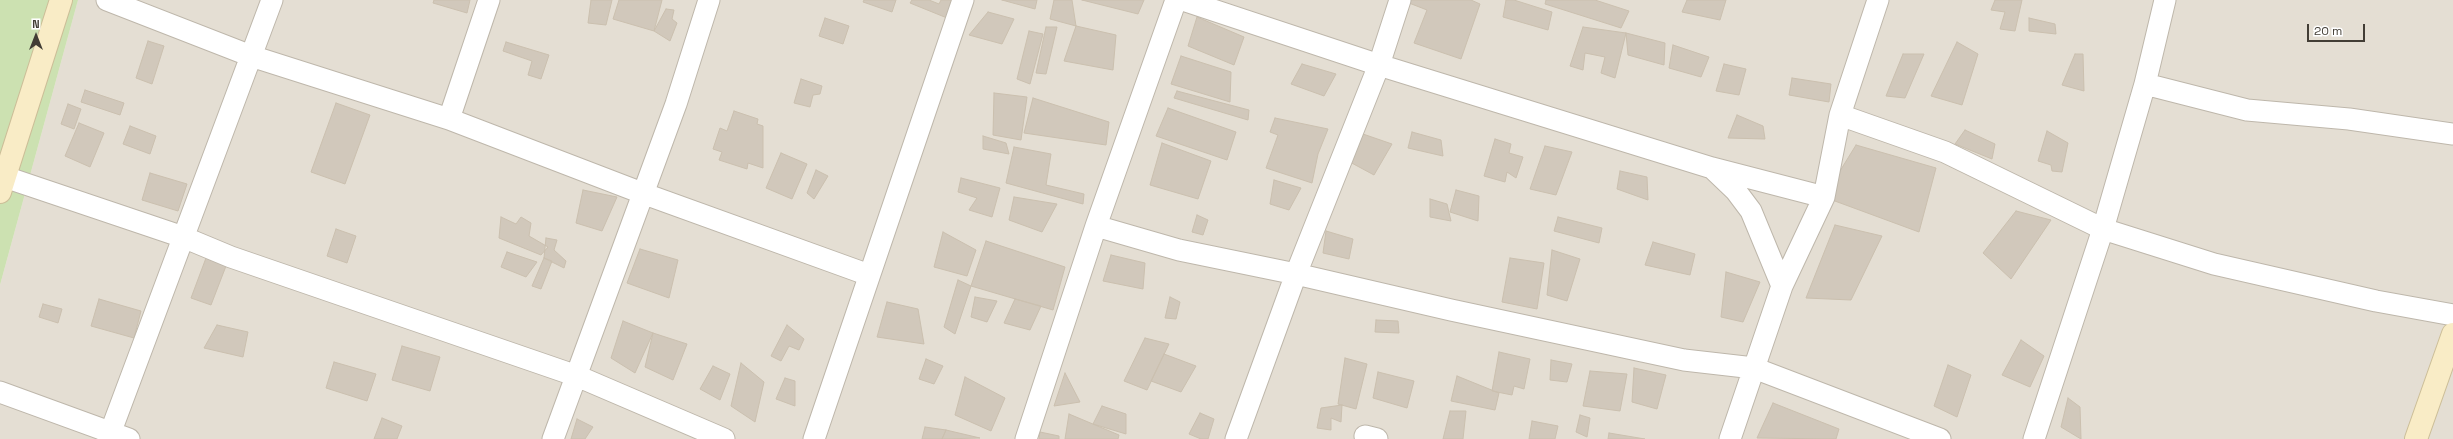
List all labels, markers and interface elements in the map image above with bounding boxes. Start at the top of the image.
north arrow [16,16,56,56]
scale bar [2309,16,2367,42]
text: N [32,17,40,31]
text: 20 m [2314,23,2342,39]

